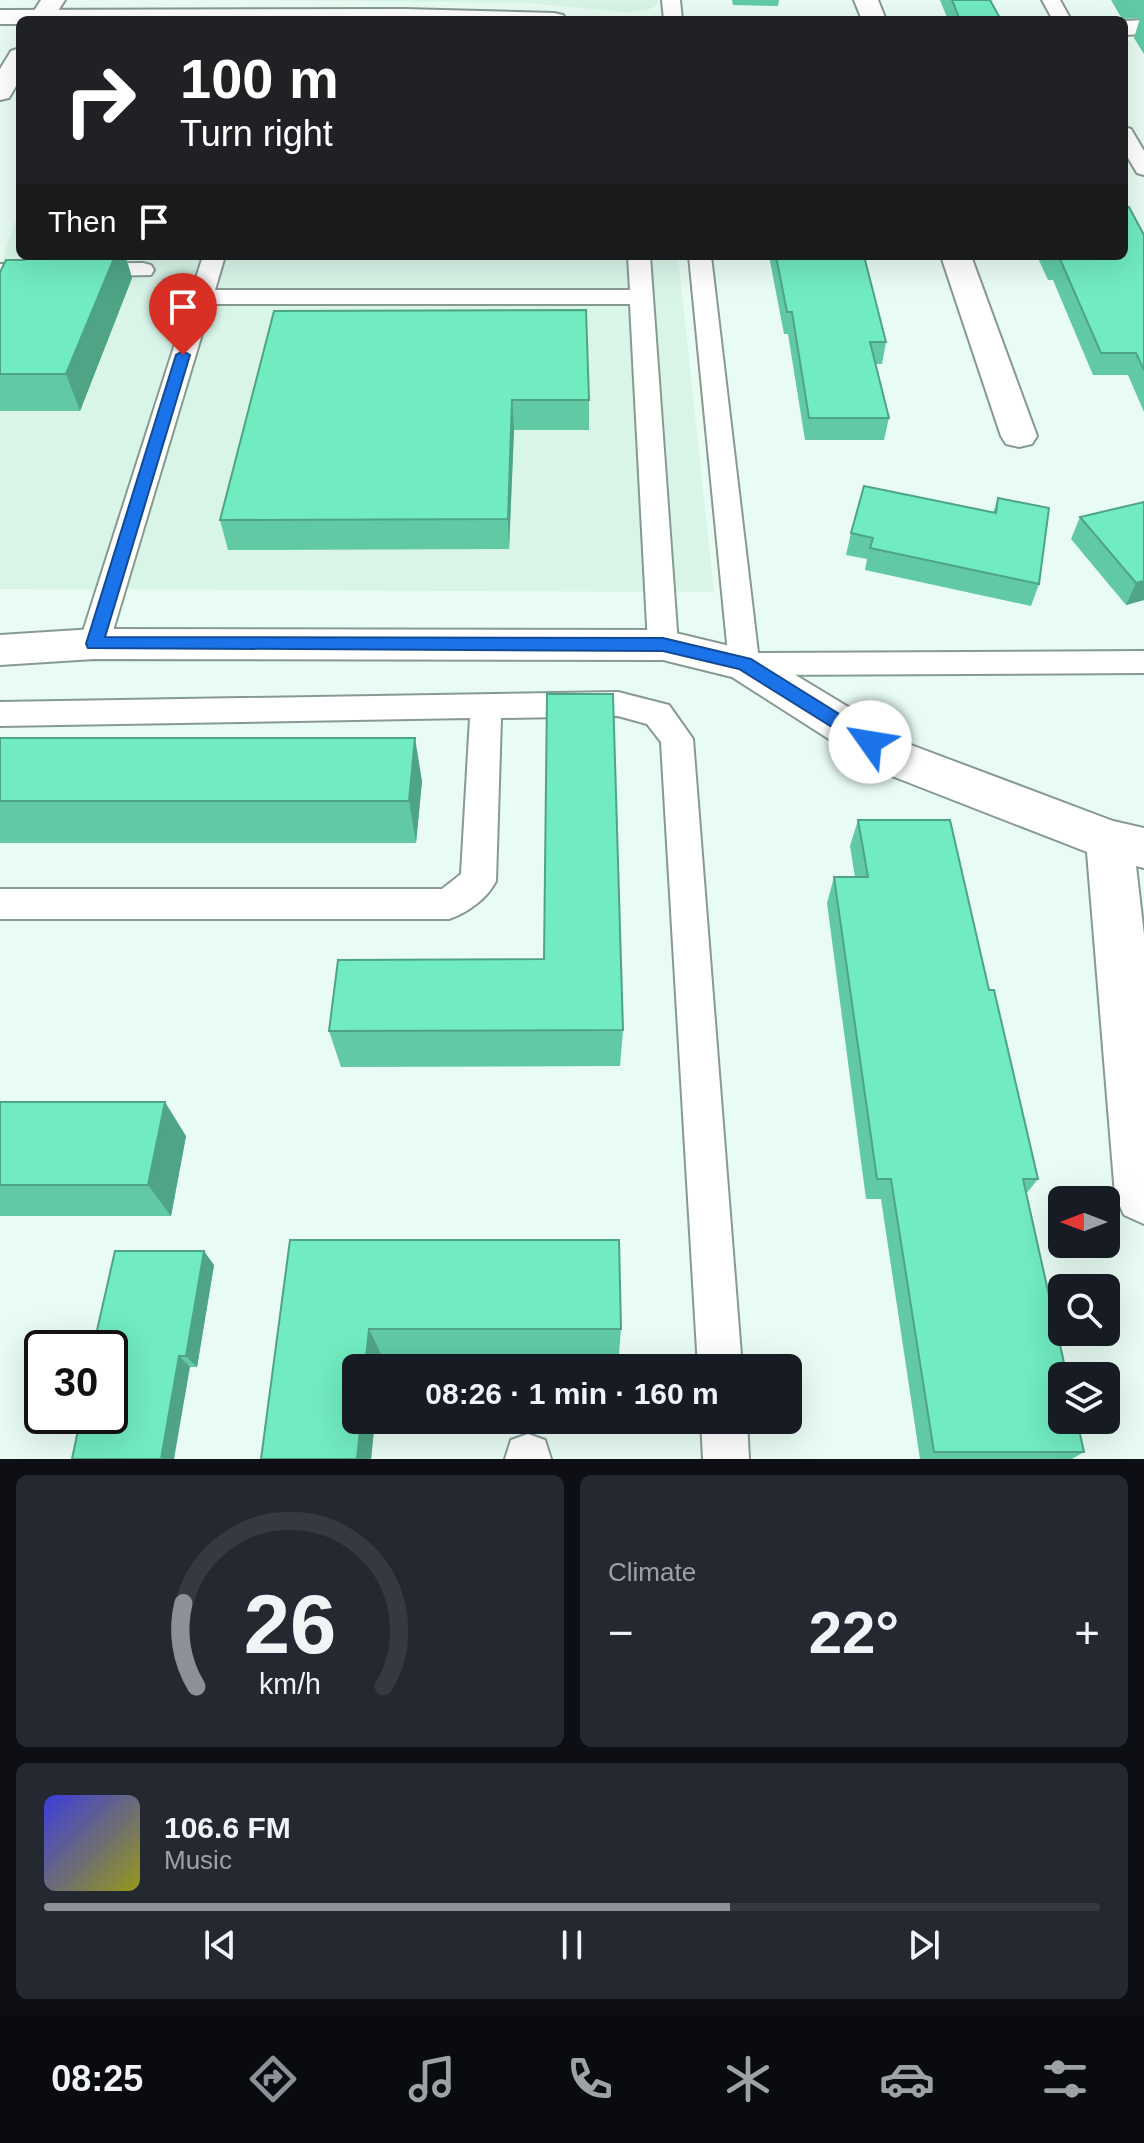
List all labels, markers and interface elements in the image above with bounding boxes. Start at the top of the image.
text: 100 m [180,47,339,110]
icon: right [48,48,152,152]
text: Turn right [180,113,333,154]
icon: arrive [132,200,176,244]
text: Then [48,205,116,238]
pin [149,273,217,355]
icon: arrive [161,285,205,329]
position arrow [828,700,912,784]
north arrow [1048,1186,1120,1258]
map controls [1048,1186,1120,1434]
button: search [1048,1274,1120,1346]
speed limit sign: 30 [24,1330,128,1434]
button: layers [1048,1362,1120,1434]
text: 08:26 · 1 min · 160 m [425,1377,719,1410]
text: Climate [608,1557,696,1587]
text: 26 [244,1578,336,1671]
text: 22° [809,1599,899,1666]
text: − [608,1608,634,1657]
text: + [1074,1608,1100,1657]
text: km/h [259,1668,321,1700]
text: 106.6 FM [164,1811,291,1844]
text: Music [164,1845,232,1875]
icon: previous [198,1923,242,1967]
icon: pause [550,1923,594,1967]
icon: next [902,1923,946,1967]
icon: directions [245,2051,301,2107]
icon: music [404,2051,460,2107]
icon: phone [562,2051,618,2107]
icon: climate [720,2051,776,2107]
icon: car [879,2051,935,2107]
icon: filters [1037,2051,1093,2107]
text: 08:25 [51,2058,143,2099]

